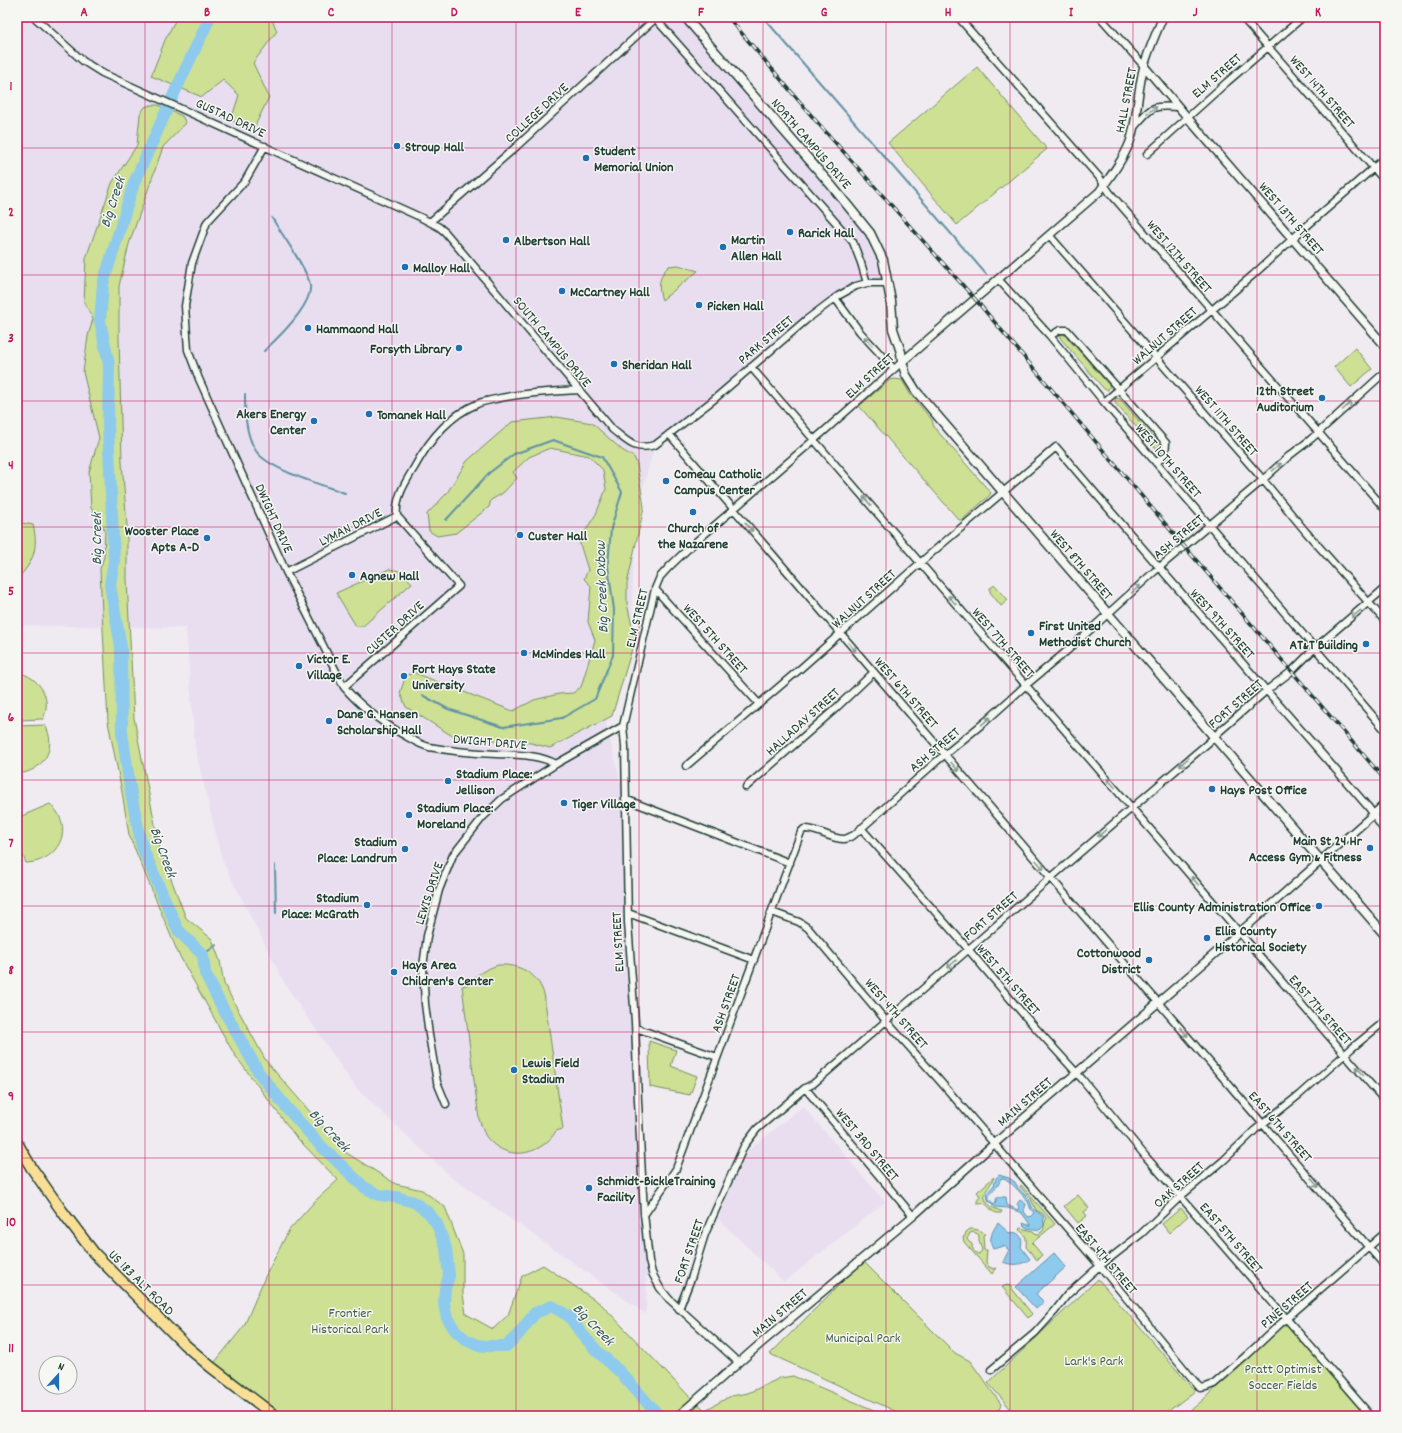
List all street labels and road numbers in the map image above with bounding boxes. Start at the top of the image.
street label: ELM STREET [1188,49,1247,104]
street label: WEST 14TH STREET [1284,51,1359,134]
street label: HALL STREET [1111,66,1143,135]
street label: COLLEGE DRIVE [501,78,574,148]
street label: GUSTAD DRIVE [192,94,269,144]
street label: NORTH CAMPUS DRIVE [765,95,856,195]
street label: WEST 13TH STREET [1253,178,1328,261]
street label: WEST 12TH STREET [1141,216,1216,299]
street label: SOUTH CAMPUS DRIVE [507,292,596,393]
street label: WALNUT STREET [1128,302,1203,371]
street label: PARK STREET [734,311,799,370]
street label: ELM STREET [841,349,900,404]
street label: WEST 11TH STREET [1189,381,1262,462]
street label: WEST 10TH STREET [1129,420,1206,503]
street label: DWIGHT DRIVE [249,481,298,557]
street label: LYMAN DRIVE [316,503,386,552]
street label: ASH STREET [1149,510,1209,565]
street label: WEST 8TH STREET [1044,526,1117,605]
street label: WALNUT STREET [828,565,901,634]
street label: WEST 9TH STREET [1184,585,1259,664]
street label: ELM STREET [621,586,655,650]
street label: CUSTER DRIVE [361,596,430,660]
street label: WEST 5TH STREET [677,600,752,679]
street label: WEST 7TH STREET [966,604,1039,683]
street label: WEST 6TH STREET [869,653,943,734]
street label: FORT STREET [1205,675,1268,734]
street label: HALLADAY STREET [762,683,845,761]
street label: ASH STREET [905,723,965,778]
street label: DWIGHT DRIVE [452,730,528,756]
street label: LEWIS DRIVE [410,859,450,928]
street label: FORT STREET [960,887,1023,946]
street label: ELM STREET [607,911,631,973]
street label: WEST 5TH STREET [971,940,1044,1021]
street label: ASH STREET [707,971,747,1036]
street label: EAST 7TH STREET [1283,971,1356,1050]
street label: WEST 4TH STREET [859,975,932,1054]
street label: MAIN STREET [993,1073,1058,1132]
street label: EAST 6TH STREET [1243,1087,1316,1168]
street label: WEST 3RD STREET [830,1104,903,1186]
street label: OAK STREET [1150,1157,1209,1214]
street label: EAST 5TH STREET [1194,1198,1267,1279]
street label: FORT STREET [670,1216,710,1286]
street label: EAST 4TH STREET [1070,1219,1142,1300]
street label: US 183 ALT ROAD [103,1246,178,1321]
street label: PINE STREET [1257,1277,1318,1334]
street label: MAIN STREET [748,1284,813,1343]

